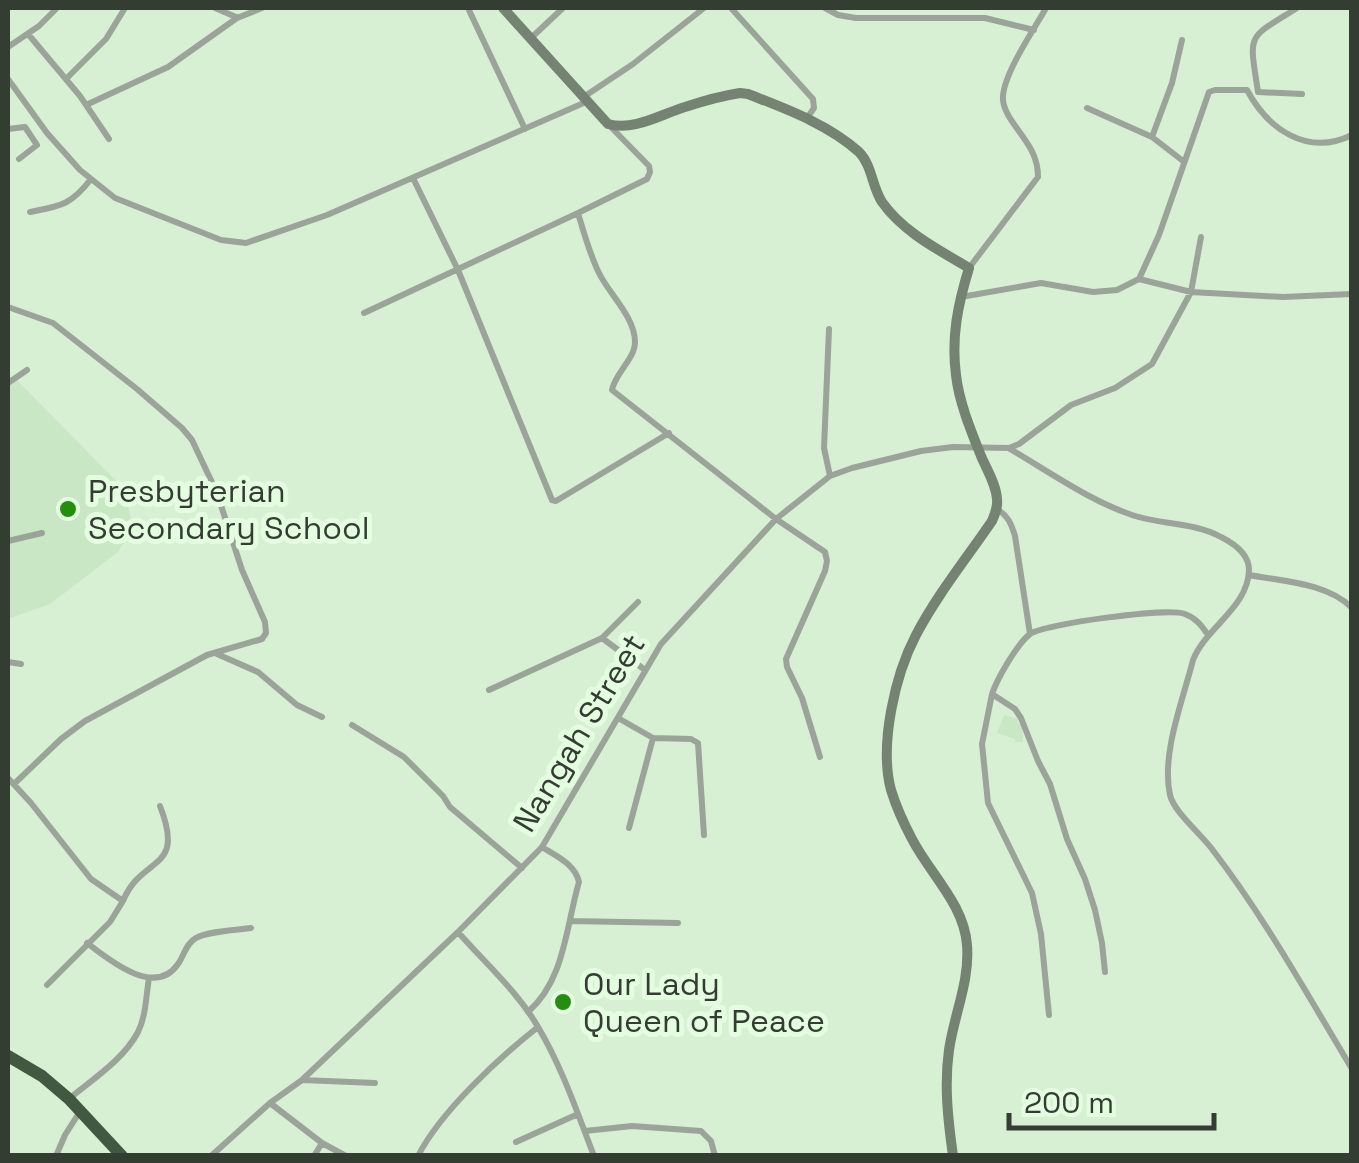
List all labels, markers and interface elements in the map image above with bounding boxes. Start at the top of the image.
place label: Presbyterian Secondary School [88,471,370,548]
marker: Presbyterian Secondary School [57,498,79,520]
street label: Nangah Street [504,627,654,839]
place label: Our Lady Queen of Peace [583,964,825,1041]
marker: Our Lady Queen of Peace [552,991,574,1013]
scale bar [1009,1068,1214,1130]
text: 200 m [1024,1083,1114,1122]

